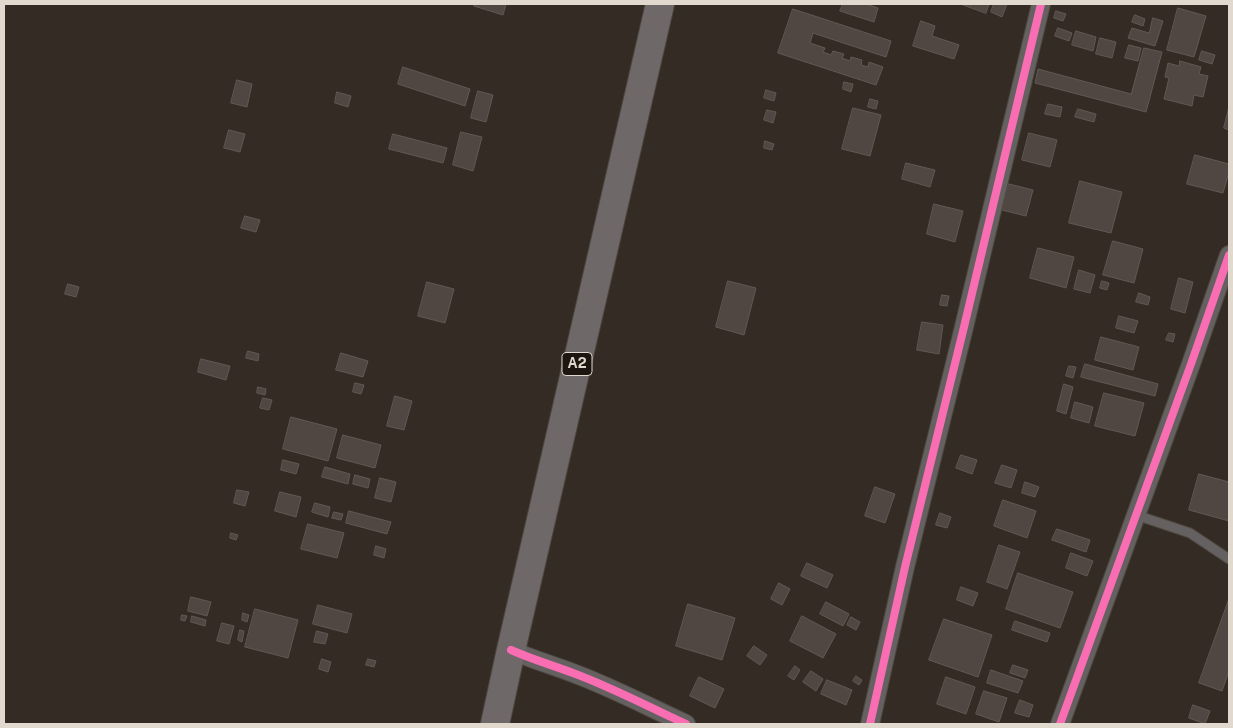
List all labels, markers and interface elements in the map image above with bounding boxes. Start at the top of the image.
road number: A2 [562,352,592,376]

